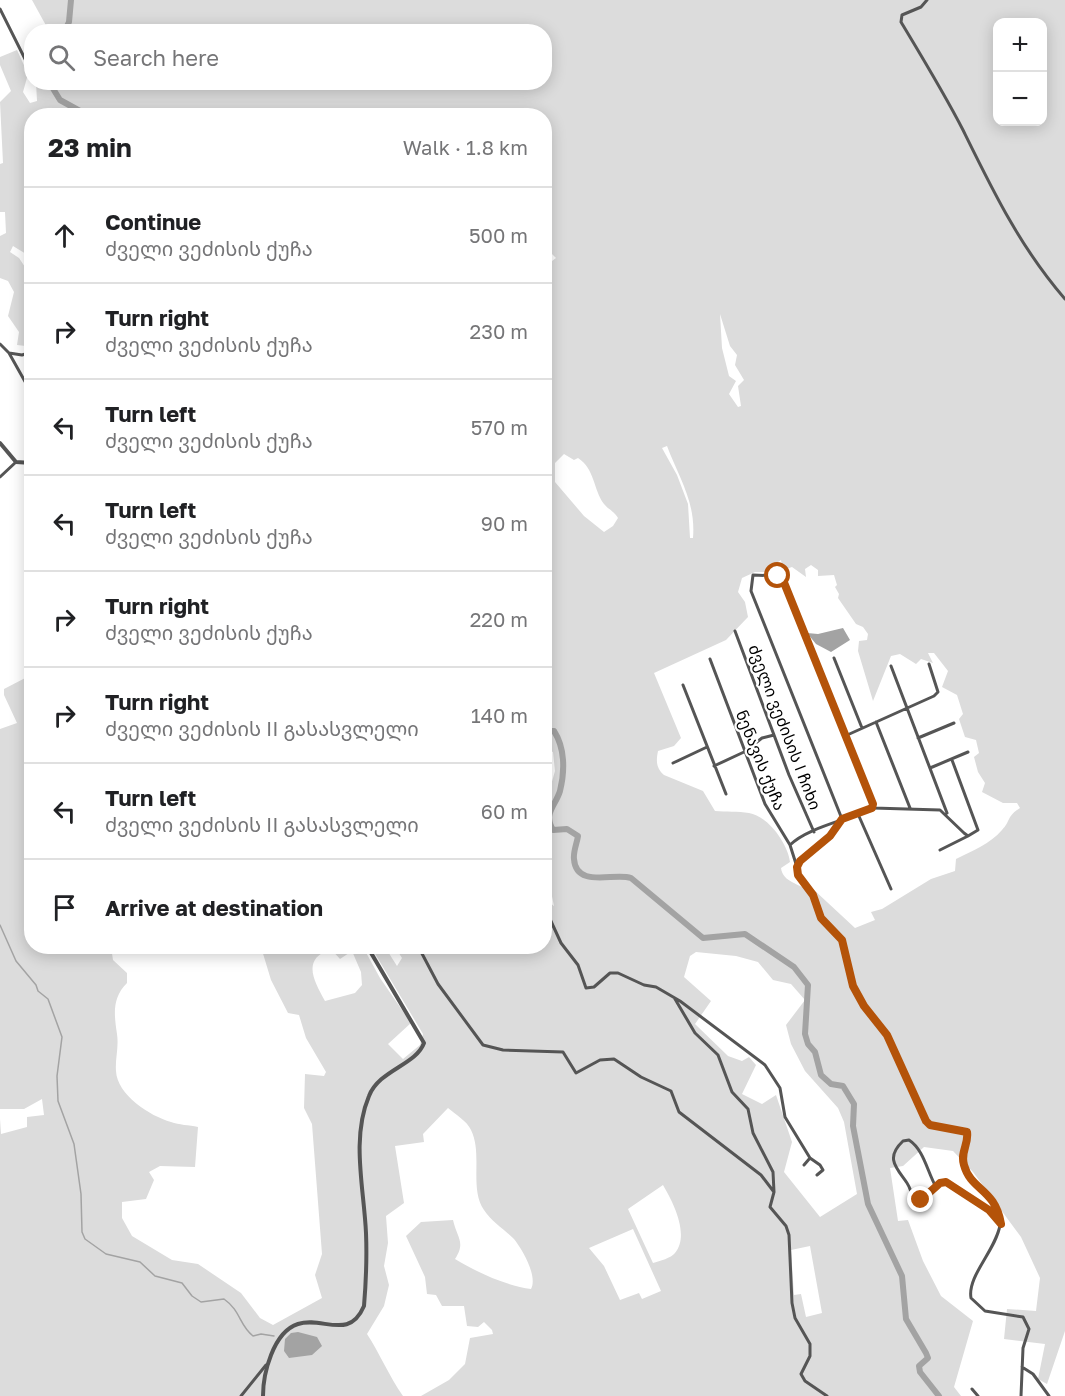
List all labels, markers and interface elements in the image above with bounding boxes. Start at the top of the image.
map controls [993,18,1047,126]
button: + [993,18,1047,72]
search box [24,24,552,90]
icon: search [45,41,78,74]
text: Search here [93,44,219,71]
button: − [993,72,1047,126]
text: 23 min [48,132,132,163]
text: Walk · 1.8 km [403,135,528,159]
text: Continue [105,208,201,235]
icon: ahead [48,219,81,252]
text: 500 m [469,223,528,247]
text: ძველი ვეძისის ქუჩა [105,236,313,260]
text: Turn right [105,304,209,331]
icon: right [48,315,81,348]
text: 230 m [470,319,528,343]
text: ძველი ვეძისის ქუჩა [105,332,313,356]
text: Turn left [105,400,196,427]
icon: left [48,411,81,444]
text: 570 m [471,415,528,439]
text: ძველი ვეძისის ქუჩა [105,428,313,452]
text: Turn left [105,496,196,523]
icon: left [48,507,81,540]
text: 90 m [481,511,528,535]
text: ძველი ვეძისის ქუჩა [105,524,313,548]
route start [764,562,790,588]
text: Turn right [105,592,209,619]
icon: right [48,603,81,636]
text: 220 m [470,607,528,631]
text: ძველი ვეძისის ქუჩა [105,620,313,644]
street label: ძველი ვეძისის I ჩიხი [743,642,826,813]
text: Turn right [105,688,209,715]
icon: right [48,699,81,732]
text: 140 m [471,703,528,727]
street label: ნენავის ქუჩა [732,707,790,813]
text: ძველი ვეძისის II გასასვლელი [105,716,419,740]
text: Turn left [105,784,196,811]
icon: left [48,795,81,828]
text: 60 m [481,799,528,823]
text: ძველი ვეძისის II გასასვლელი [105,812,419,836]
icon: arrive [48,891,81,924]
text: Arrive at destination [105,894,323,921]
route end [907,1186,933,1212]

